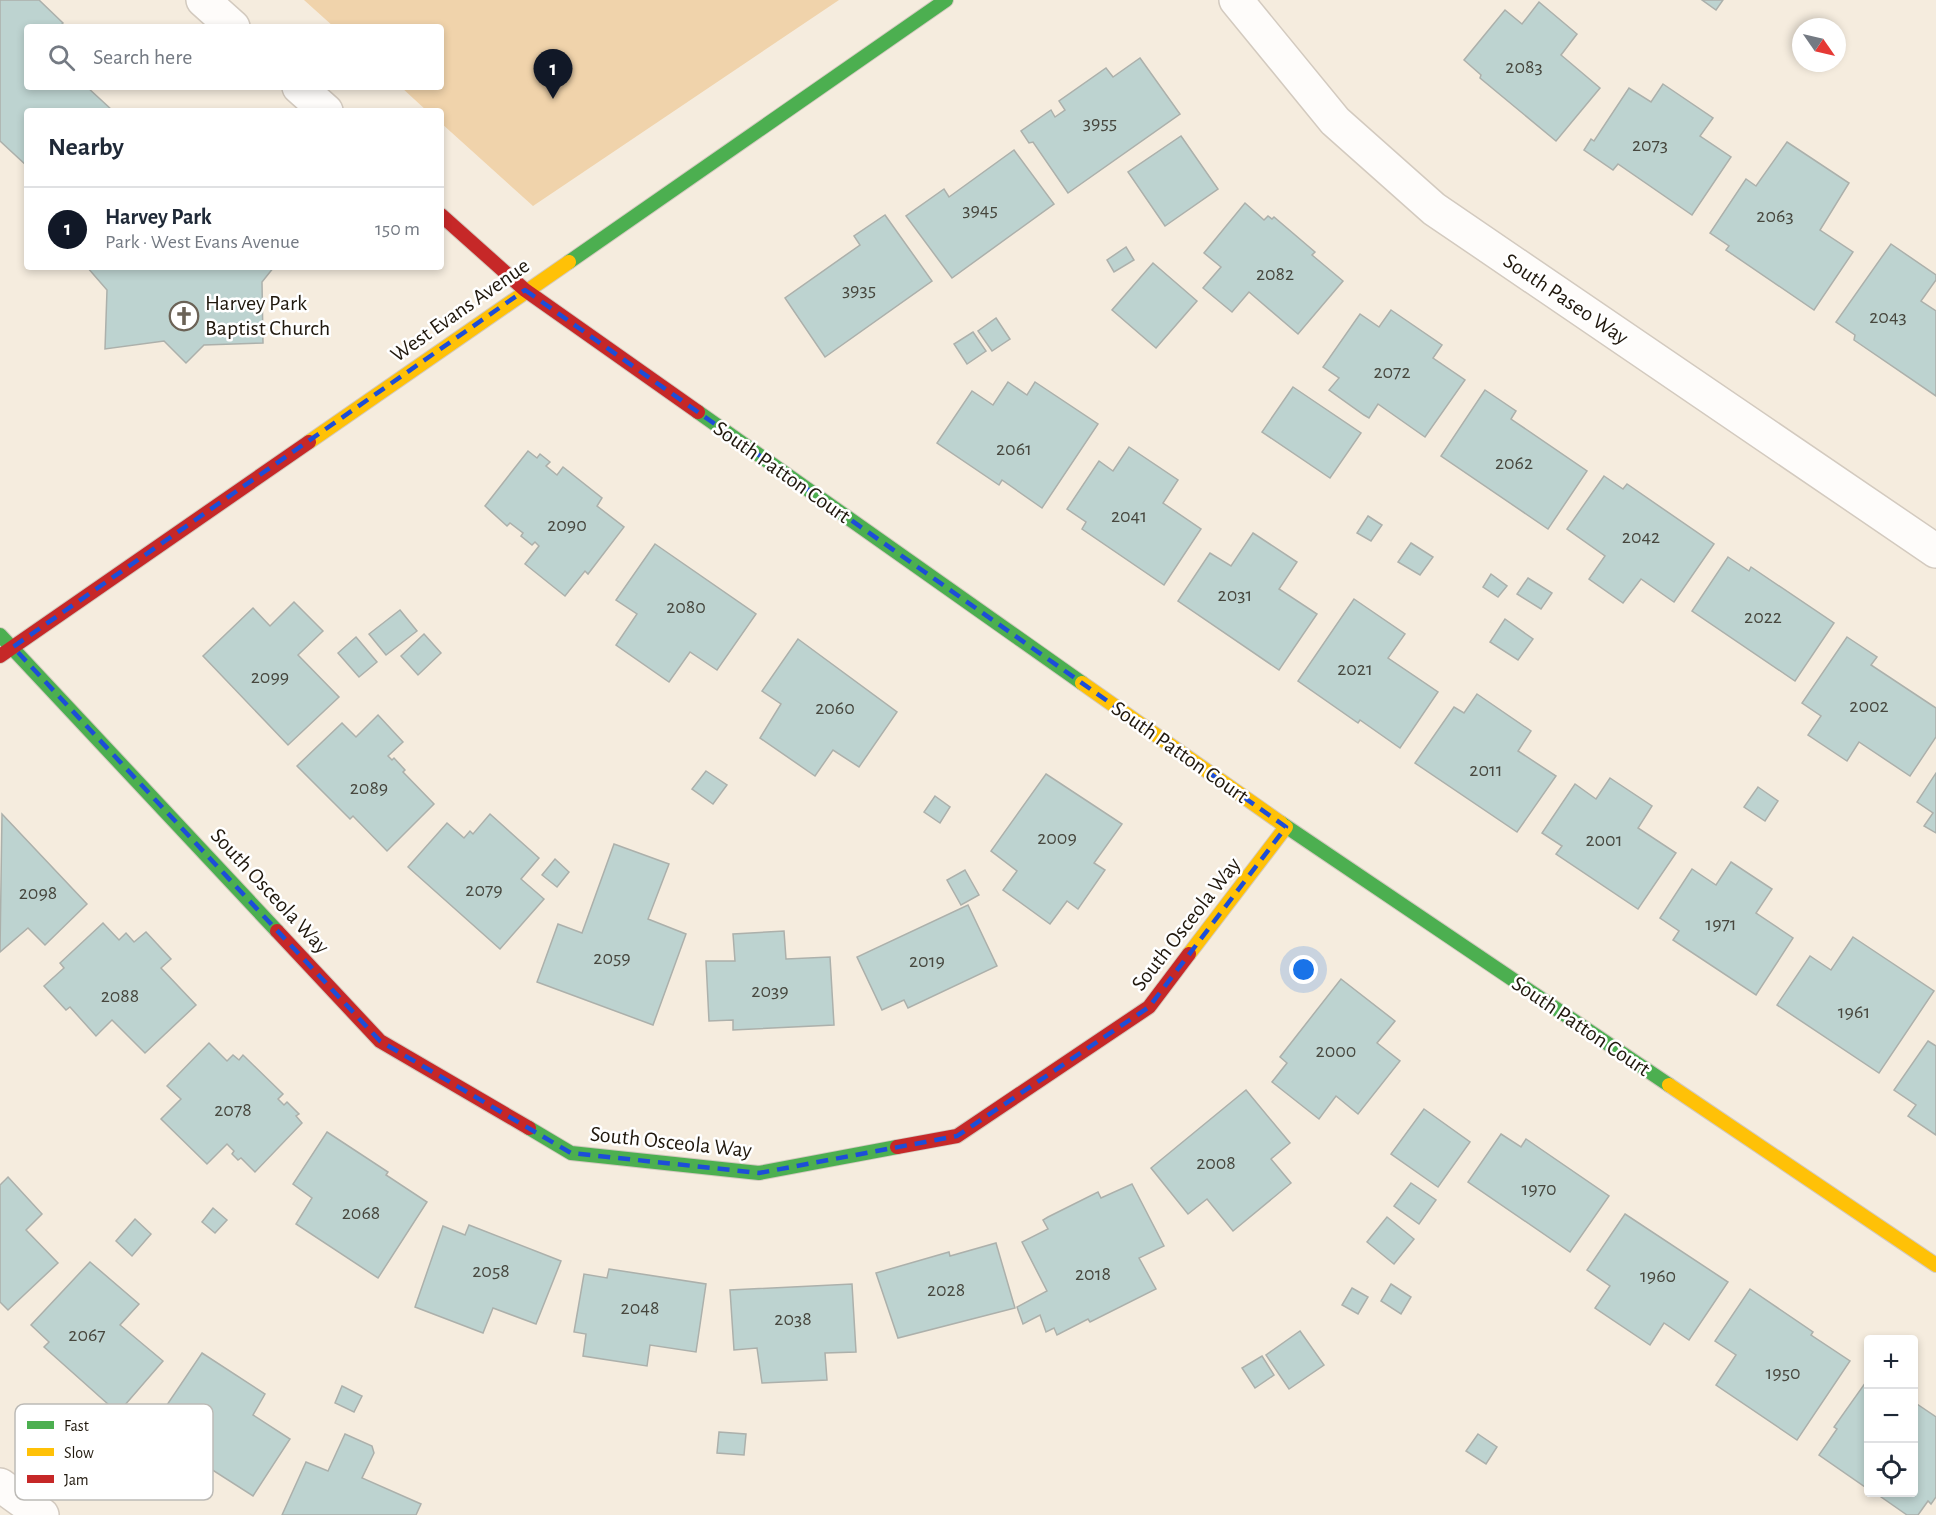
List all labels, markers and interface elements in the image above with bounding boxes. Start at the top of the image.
north arrow [1792,18,1846,72]
search box [24,24,444,90]
icon: search [45,41,78,74]
text: Search here [93,46,192,68]
pin: 1 [534,50,572,99]
house number: 2083 [1505,57,1543,77]
house number: 3955 [1083,113,1117,133]
text: Nearby [48,134,124,160]
house number: 2073 [1632,135,1668,155]
house number: 3945 [962,200,998,220]
text: Harvey Park [105,206,212,228]
house number: 2063 [1756,206,1794,226]
text: 1 [64,219,71,239]
text: 150 m [375,219,420,239]
text: Park · West Evans Avenue [105,232,300,252]
street label: South Paseo Way [1500,249,1633,349]
street label: West Evans Avenue [387,254,533,366]
house number: 2082 [1256,264,1294,284]
house number: 3935 [842,280,876,300]
place label: Harvey Park Baptist Church [205,292,330,339]
church icon: Harvey Park Baptist Church [168,300,200,332]
house number: 2043 [1869,307,1907,327]
house number: 2072 [1373,362,1411,382]
street label: South Patton Court [710,417,854,527]
house number: 2061 [996,439,1032,459]
house number: 2062 [1495,453,1533,473]
house number: 2041 [1111,506,1147,526]
house number: 2090 [547,515,587,535]
house number: 2042 [1622,527,1660,547]
house number: 2031 [1218,585,1252,605]
house number: 2080 [666,597,706,617]
house number: 2022 [1744,607,1782,627]
house number: 2021 [1337,659,1373,679]
house number: 2099 [251,667,289,687]
house number: 2002 [1849,696,1889,716]
street label: South Patton Court [1108,697,1252,807]
house number: 2060 [815,698,855,718]
house number: 2011 [1469,760,1503,780]
house number: 2089 [350,778,388,798]
street label: South Osceola Way [207,824,334,958]
house number: 2009 [1037,828,1077,848]
house number: 2001 [1585,830,1623,850]
street label: South Osceola Way [1127,853,1245,995]
house number: 2079 [465,880,503,900]
house number: 2098 [19,883,57,903]
house number: 1971 [1705,914,1737,934]
house number: 2059 [593,948,631,968]
house number: 2019 [909,951,945,971]
your location [1289,955,1318,984]
street label: South Patton Court [1508,972,1654,1080]
house number: 2039 [751,981,789,1001]
house number: 2088 [101,986,139,1006]
house number: 1961 [1838,1002,1870,1022]
house number: 2000 [1316,1041,1356,1061]
house number: 2078 [214,1100,252,1120]
street label: South Osceola Way [589,1123,754,1161]
house number: 2008 [1196,1153,1236,1173]
house number: 1970 [1521,1179,1557,1199]
house number: 2068 [342,1203,380,1223]
house number: 2058 [472,1261,510,1281]
house number: 2018 [1075,1264,1111,1284]
house number: 1960 [1640,1266,1676,1286]
house number: 2028 [927,1280,965,1300]
house number: 2048 [621,1298,659,1318]
house number: 2038 [774,1309,812,1329]
house number: 2067 [68,1325,106,1345]
map controls [1864,1335,1918,1497]
button: + [1864,1335,1918,1389]
house number: 1950 [1765,1363,1801,1383]
button: − [1864,1389,1918,1443]
legend [15,1404,213,1500]
text: Fast [64,1418,89,1434]
button: locate [1864,1443,1918,1497]
text: Slow [64,1445,94,1461]
text: Jam [64,1472,89,1488]

